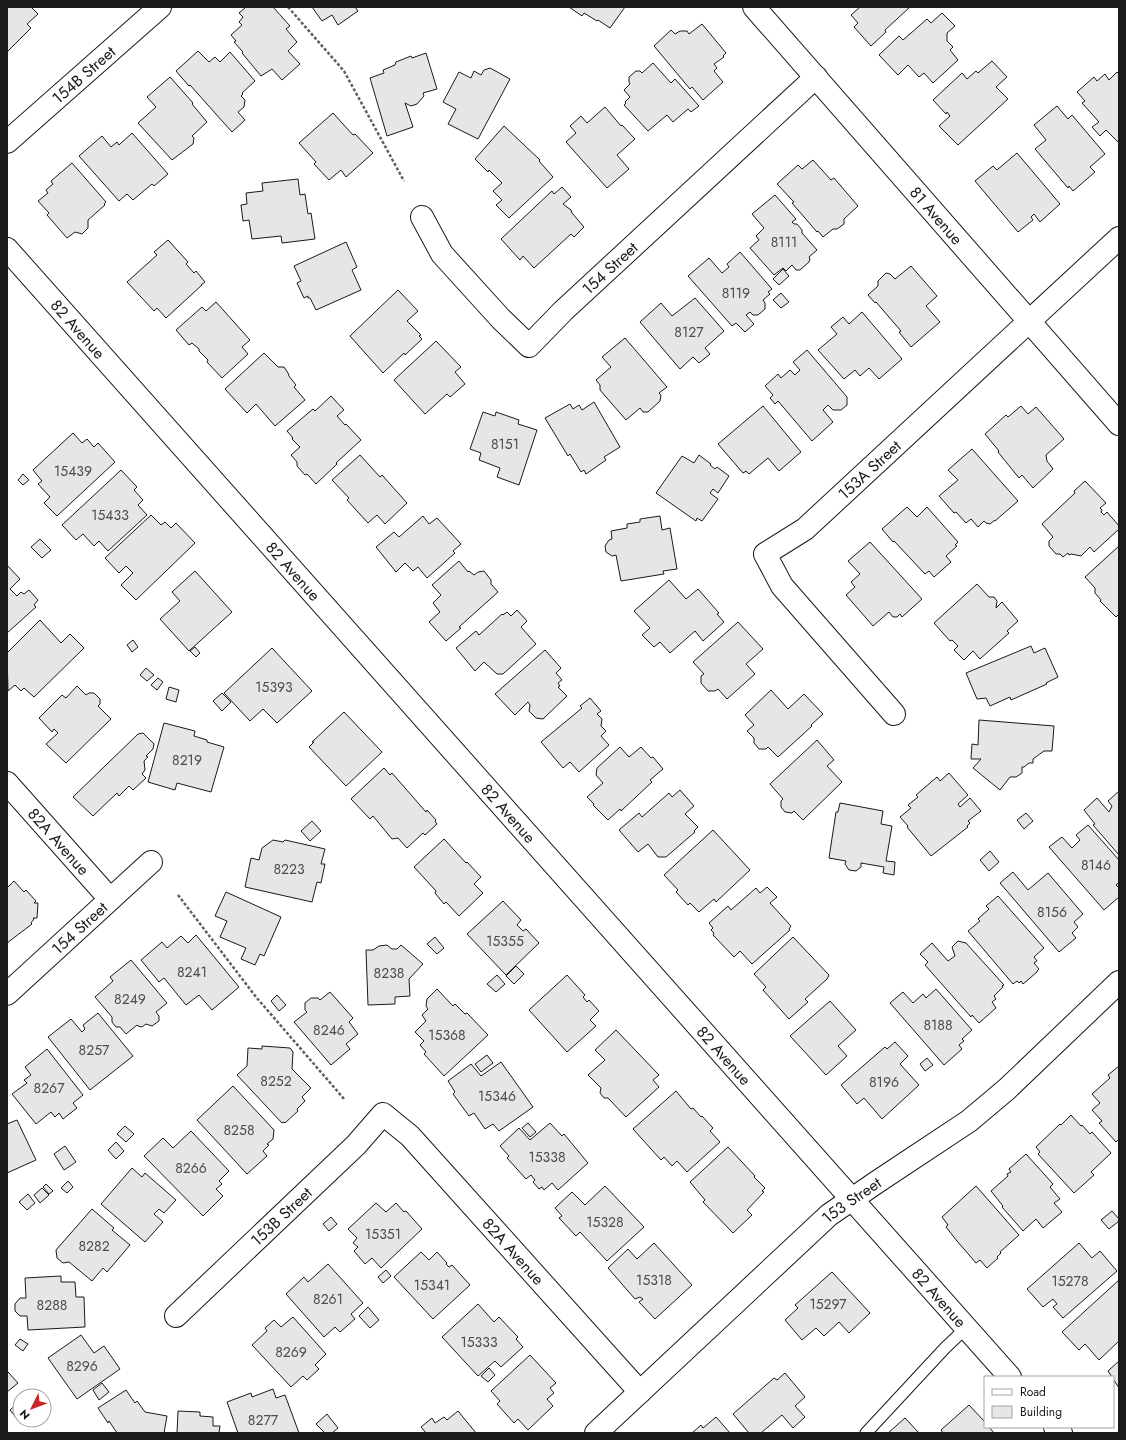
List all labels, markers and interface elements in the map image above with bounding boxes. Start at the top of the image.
street label: 154B Street [47,41,121,109]
street label: 81 Avenue [904,182,968,250]
house number: 8111 [771,232,797,252]
street label: 154 Street [577,236,643,300]
house number: 8119 [722,283,750,303]
street label: 82 Avenue [45,295,110,364]
house number: 8127 [674,322,704,342]
house number: 8151 [491,434,519,454]
street label: 153A Street [833,435,906,505]
house number: 15439 [54,461,92,481]
house number: 15433 [91,505,129,525]
street label: 82 Avenue [260,537,326,606]
house number: 15393 [255,677,293,697]
house number: 8219 [172,750,202,770]
street label: 82 Avenue [476,779,541,848]
street label: 82A Avenue [22,803,95,880]
house number: 8146 [1081,855,1111,875]
house number: 8223 [273,859,305,879]
street label: 154 Street [47,896,113,960]
house number: 8156 [1037,902,1067,922]
house number: 15355 [486,931,524,951]
house number: 8241 [177,962,207,982]
house number: 8238 [374,963,404,983]
house number: 8249 [114,989,146,1009]
house number: 8188 [923,1015,953,1035]
house number: 8246 [313,1020,345,1040]
street label: 82 Avenue [691,1021,756,1090]
house number: 15368 [428,1025,466,1045]
house number: 8257 [79,1040,110,1060]
house number: 8252 [260,1071,292,1091]
house number: 8196 [869,1072,899,1092]
house number: 8267 [33,1078,65,1098]
house number: 15346 [478,1086,516,1106]
house number: 8258 [223,1120,255,1140]
house number: 15338 [528,1147,566,1167]
house number: 8266 [175,1158,207,1178]
street label: 153 Street [816,1171,886,1229]
street label: 153B Street [246,1182,317,1251]
house number: 15328 [586,1212,624,1232]
street label: 82A Avenue [477,1213,549,1290]
house number: 15351 [365,1224,401,1244]
house number: 8282 [78,1236,110,1256]
street label: 82 Avenue [906,1263,972,1333]
house number: 15318 [636,1270,672,1290]
house number: 15278 [1051,1271,1089,1291]
house number: 15341 [414,1275,450,1295]
house number: 8261 [313,1289,343,1309]
house number: 15297 [809,1294,847,1314]
house number: 8288 [37,1295,67,1315]
house number: 15333 [460,1332,498,1352]
house number: 8269 [275,1342,307,1362]
house number: 8296 [66,1356,98,1376]
legend [984,1376,1114,1428]
text: Road [1020,1383,1046,1401]
north arrow [12,1388,52,1428]
text: Building [1020,1403,1062,1421]
text: N [16,1406,33,1423]
house number: 8277 [248,1410,279,1430]

